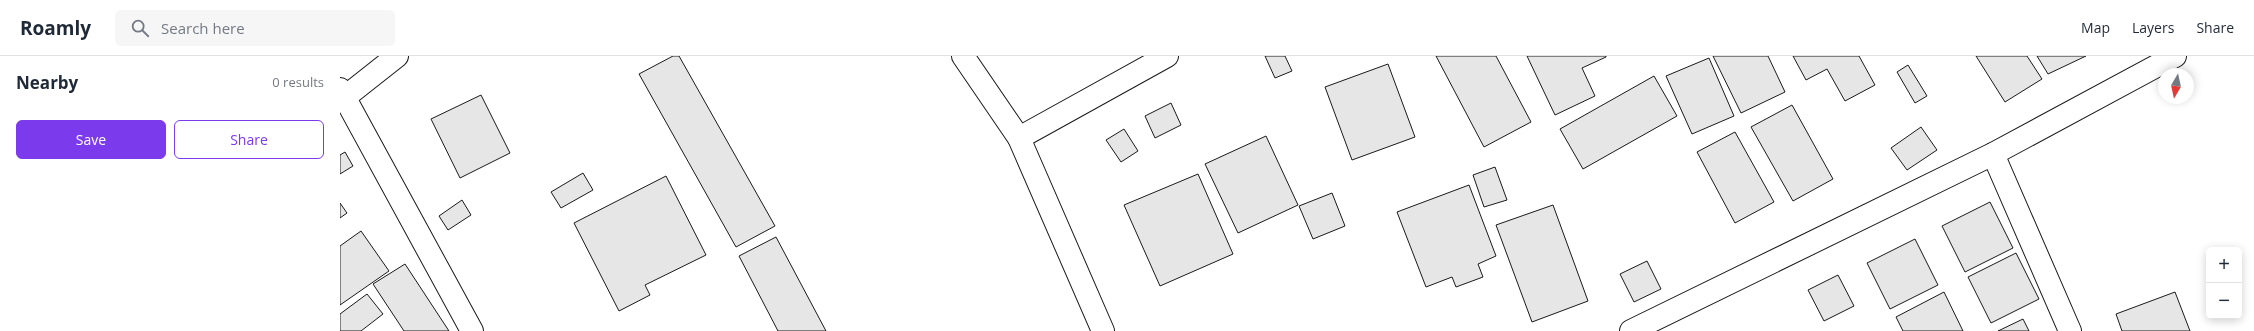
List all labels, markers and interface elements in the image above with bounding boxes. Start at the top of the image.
search box [115,10,395,46]
text: Roamly [20,15,91,41]
icon: search [129,17,151,39]
text: Search here [161,18,245,38]
text: Map [2081,18,2110,37]
text: Layers [2132,18,2174,37]
text: Share [2196,18,2234,37]
north arrow [2158,68,2194,104]
text: Nearby [16,71,78,94]
text: 0 results [272,73,324,91]
button: Save [16,120,166,159]
button: Share [174,120,324,159]
map controls [2206,247,2242,319]
button: + [2206,247,2242,283]
button: − [2206,283,2242,319]

